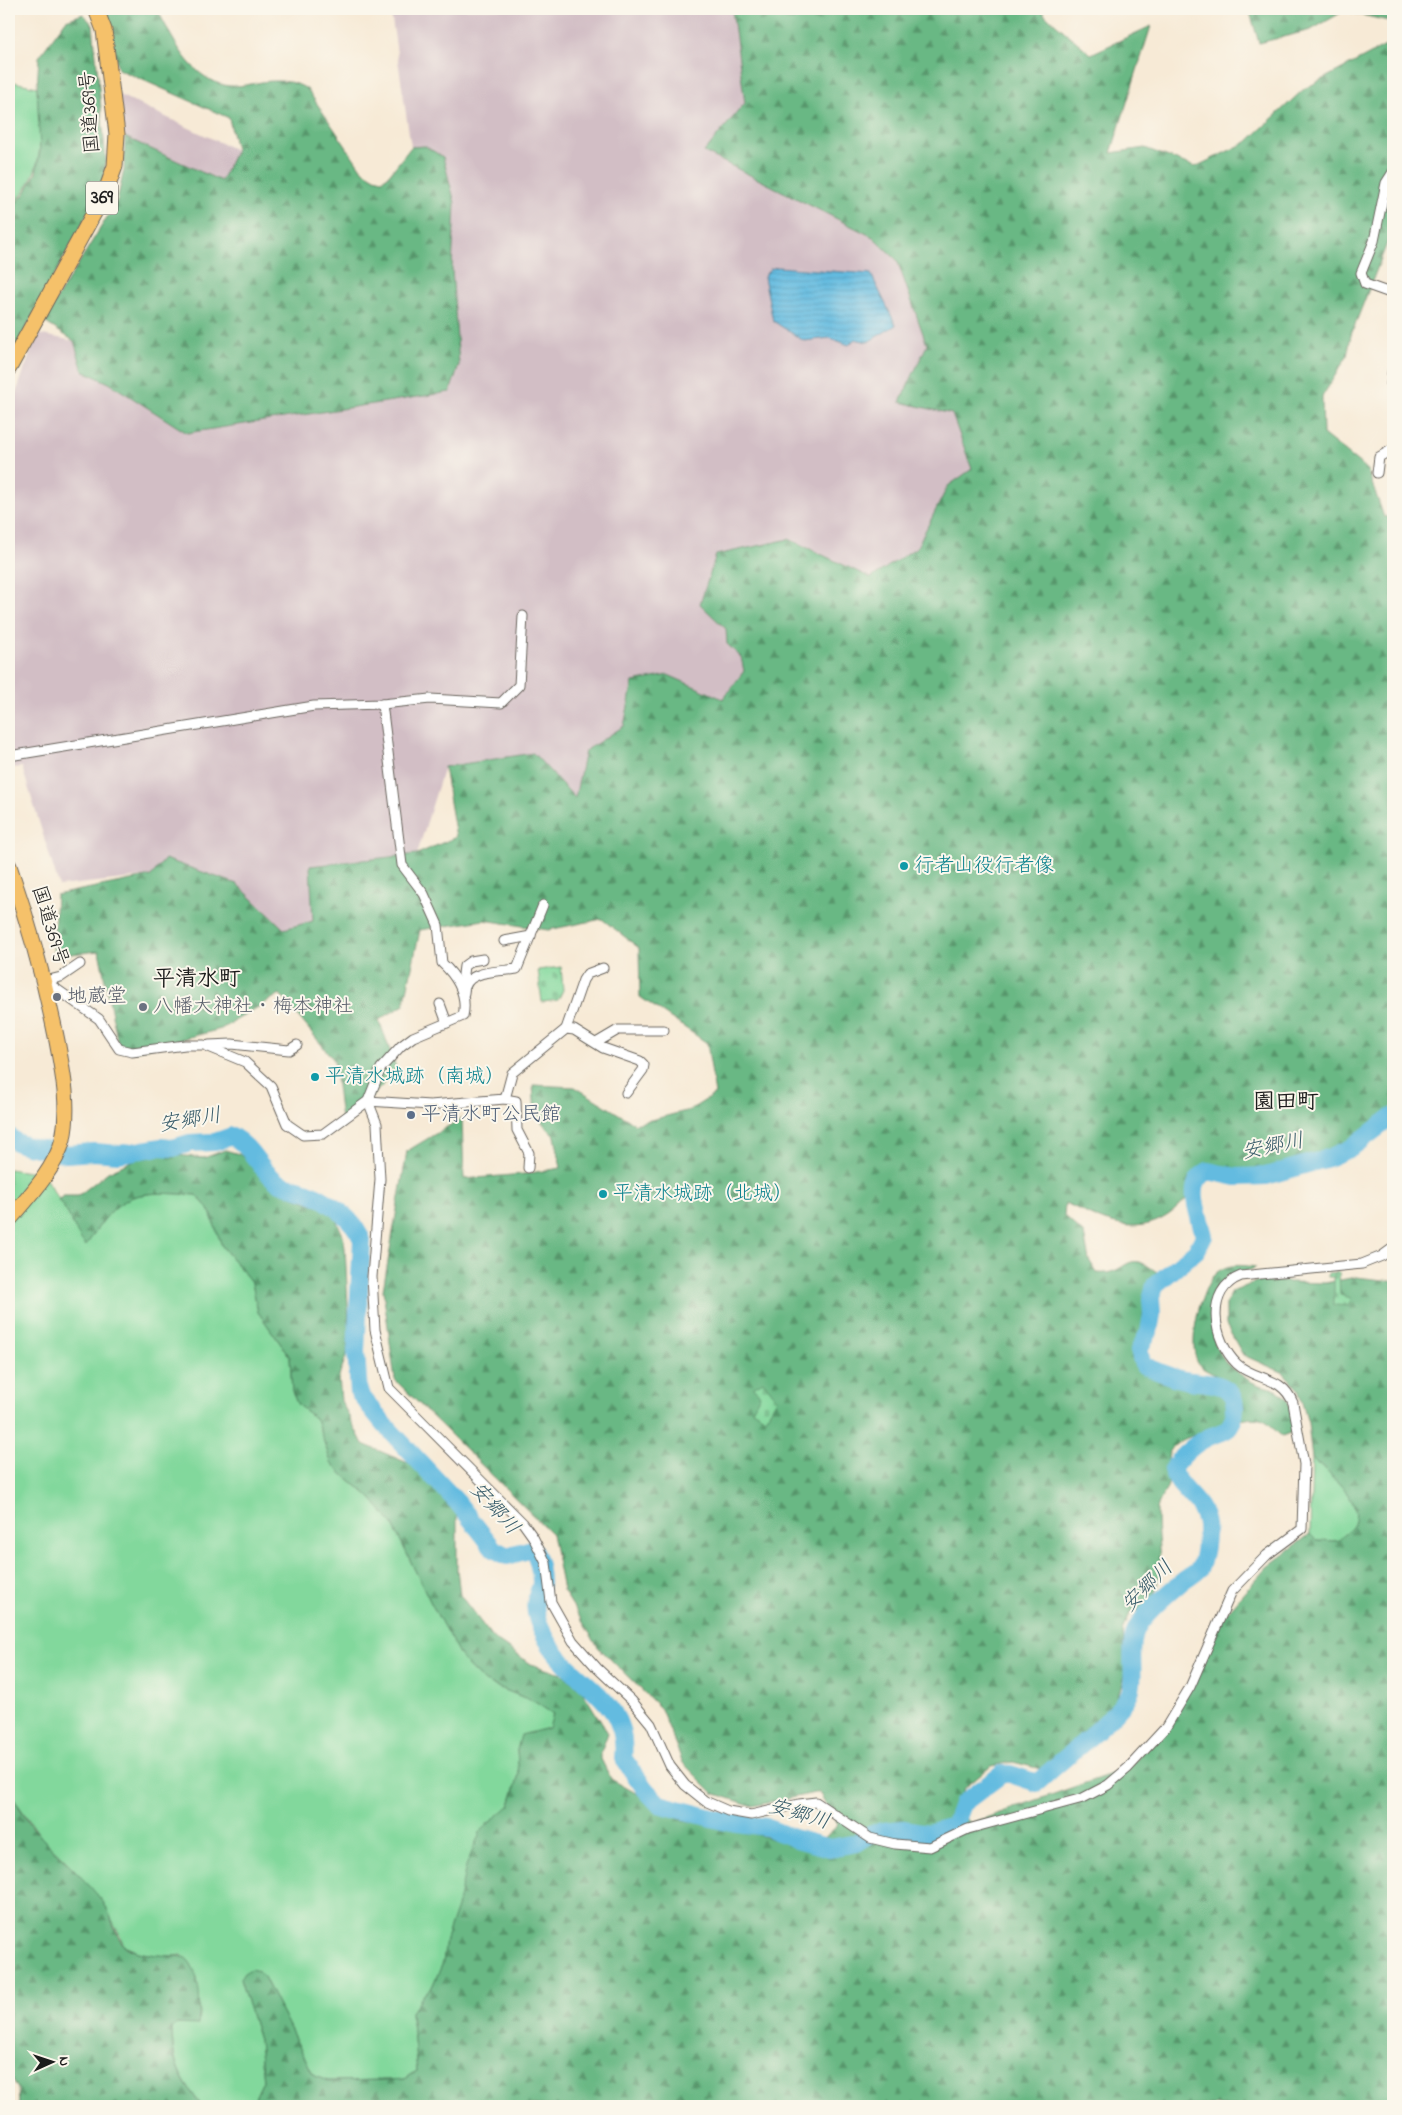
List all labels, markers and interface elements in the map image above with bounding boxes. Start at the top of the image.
street label: 国道369号 [74,70,108,154]
road number: 369 [86,182,118,214]
place label: 行者山役行者像 [914,852,1054,881]
marker: 行者山役行者像 [898,860,910,872]
street label: 国道369号 [23,882,75,970]
district label: 平清水町 [153,964,241,996]
place label: 地蔵堂 [67,983,127,1012]
marker: 地蔵堂 [51,991,63,1003]
place label: 八幡大神社・梅本神社 [153,993,353,1022]
marker: 八幡大神社・梅本神社 [137,1001,149,1013]
place label: 平清水城跡（南城） [325,1063,505,1092]
marker: 平清水城跡（南城） [309,1071,321,1083]
district label: 園田町 [1253,1087,1319,1119]
water label: 安郷川 [157,1101,223,1141]
place label: 平清水町公民館 [421,1101,561,1130]
marker: 平清水町公民館 [405,1109,417,1121]
water label: 安郷川 [1239,1126,1307,1168]
place label: 平清水城跡（北城） [613,1180,793,1209]
marker: 平清水城跡（北城） [597,1188,609,1200]
water label: 安郷川 [462,1476,526,1542]
water label: 安郷川 [1115,1554,1181,1620]
water label: 安郷川 [765,1792,833,1838]
north arrow [28,2038,78,2088]
text: N [53,2056,74,2067]

